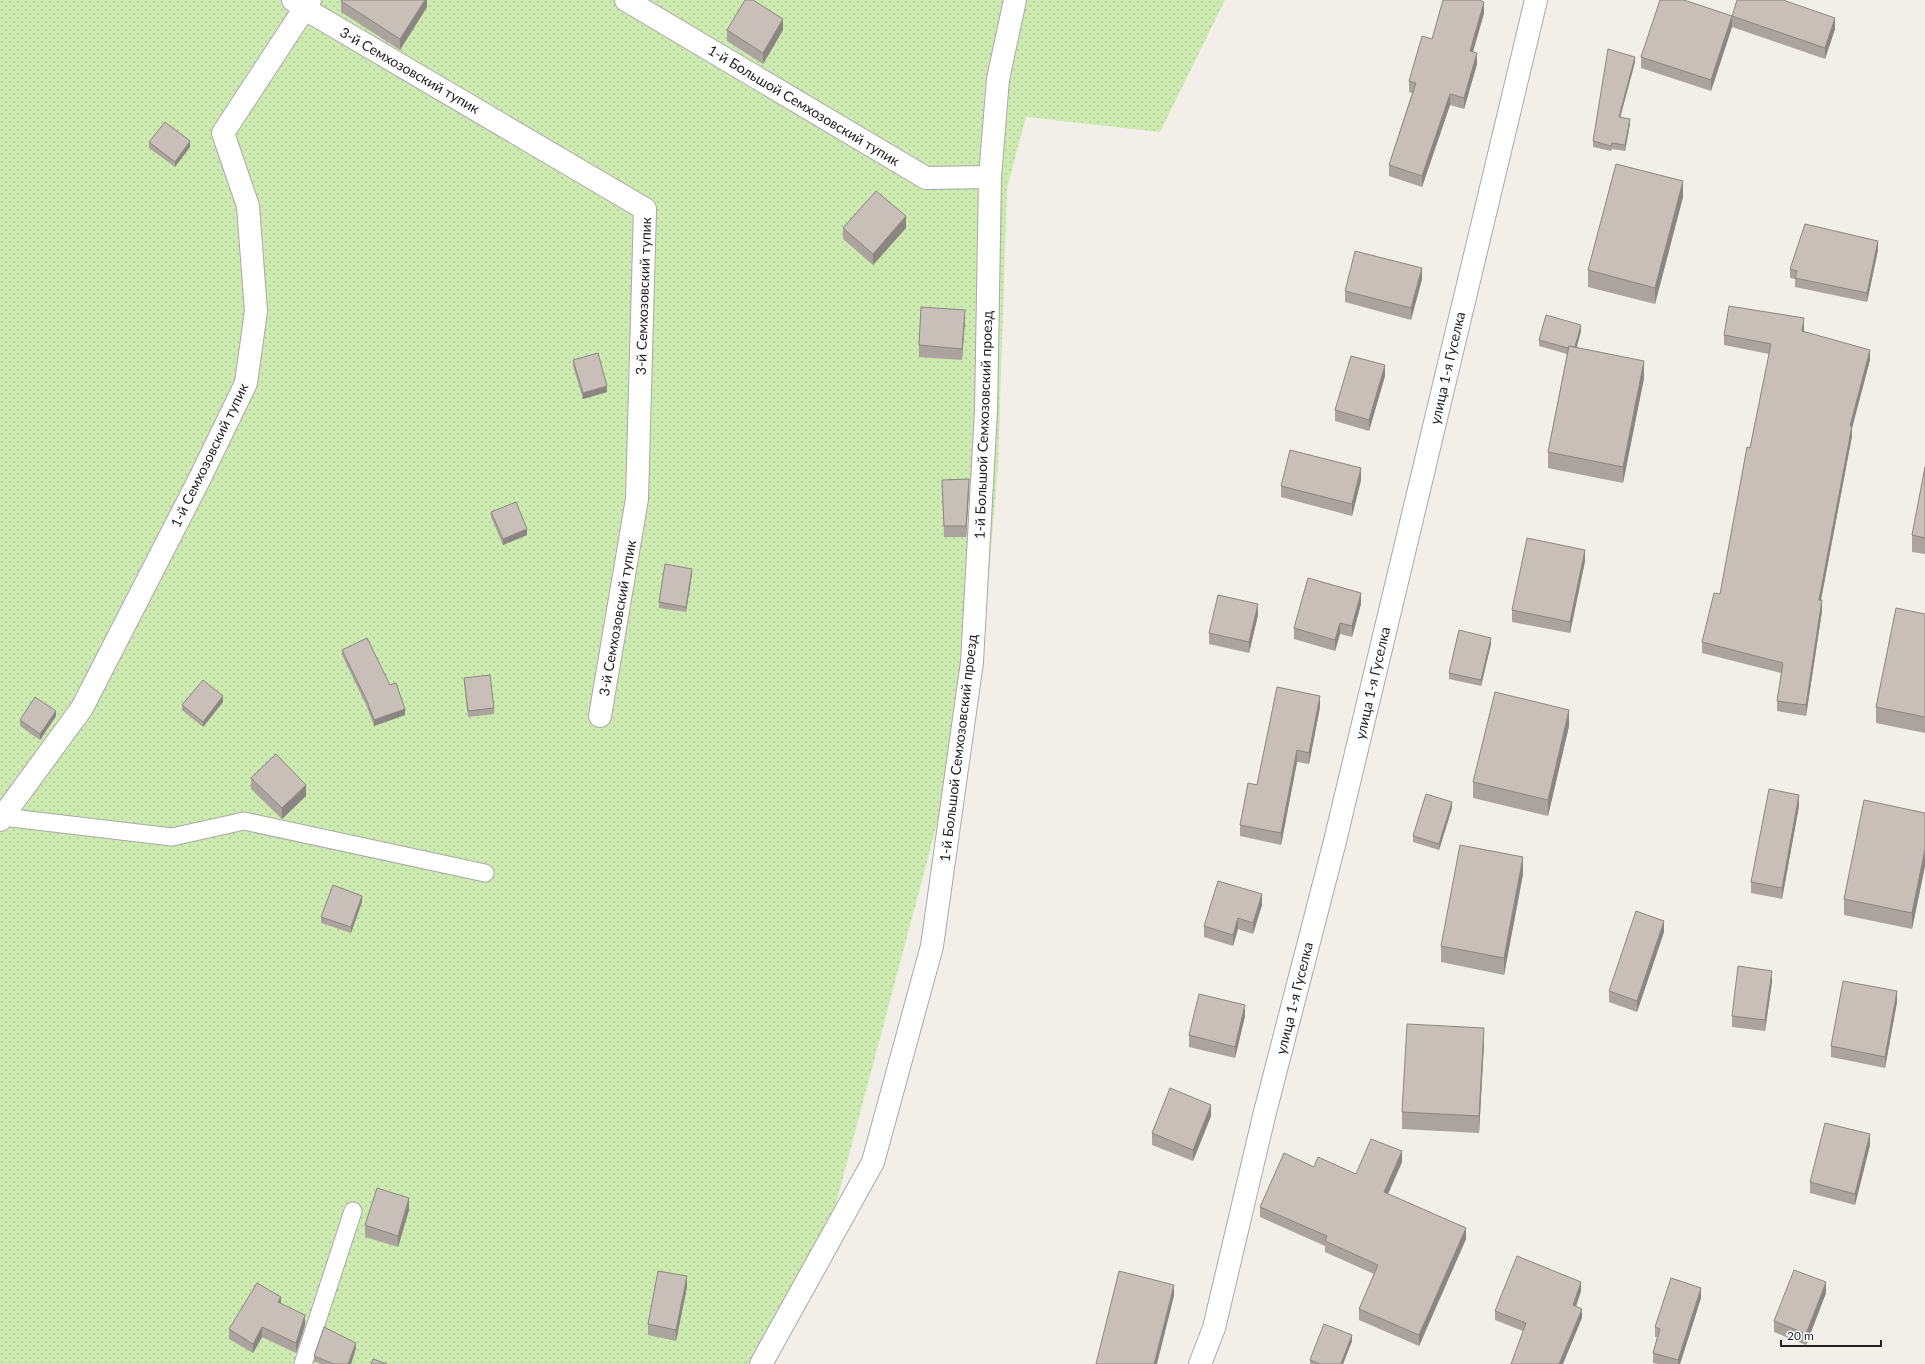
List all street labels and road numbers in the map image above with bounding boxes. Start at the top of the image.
street label: 3-й Семхозовский тупик [337,23,483,117]
street label: 1-й Большой Семхозовский тупик [705,41,904,169]
street label: 3-й Семхозовский тупик [632,216,654,375]
street label: 1-й Большой Семхозовский проезд [971,310,996,540]
street label: улица 1-я Гуселка [1426,310,1468,426]
street label: 1-й Семхозовский тупик [167,380,252,530]
street label: 3-й Семхозовский тупик [595,538,639,697]
street label: улица 1-я Гуселка [1351,625,1393,741]
street label: 1-й Большой Семхозовский проезд [936,633,980,863]
street label: улица 1-я Гуселка [1272,940,1316,1056]

